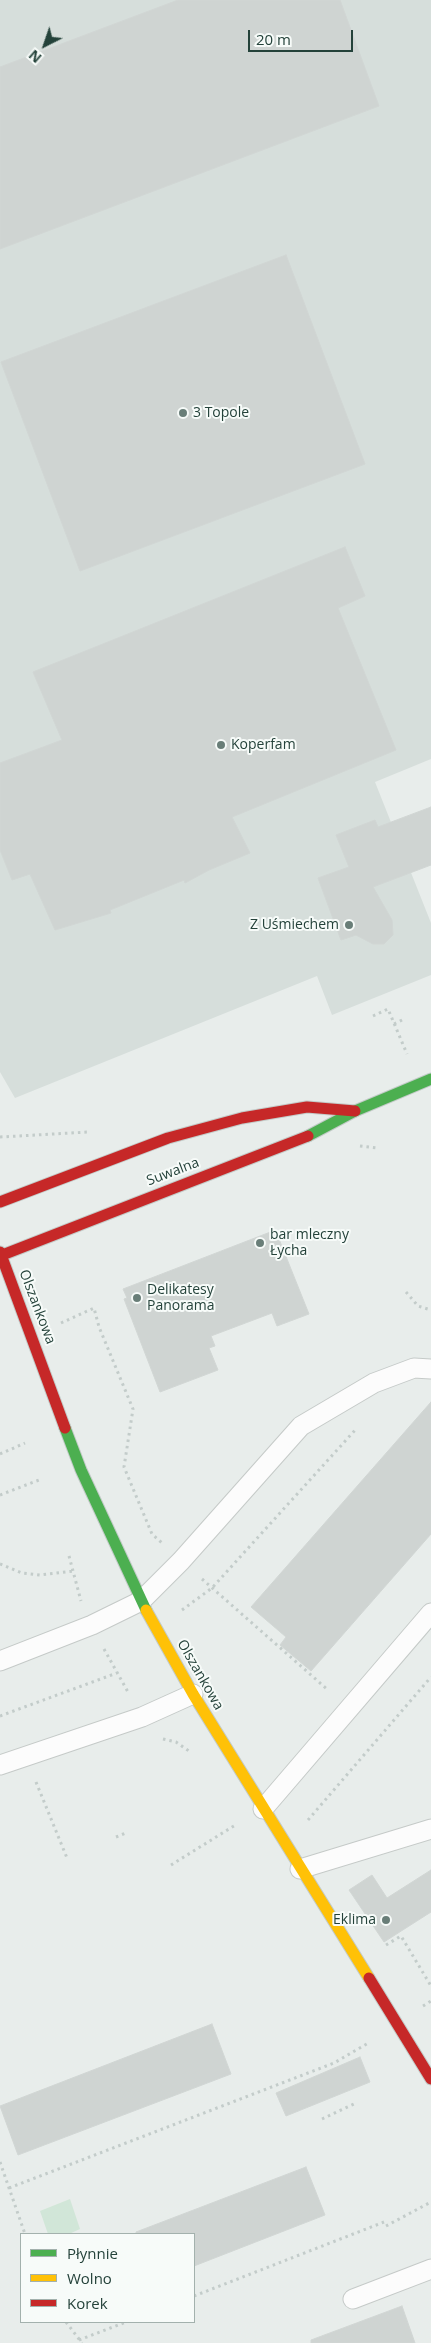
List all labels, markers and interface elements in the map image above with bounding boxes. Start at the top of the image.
north arrow [20,20,70,70]
scale bar [251,20,356,52]
text: 20 m [256,29,291,49]
text: N [24,46,45,68]
place label: 3 Topole [193,405,249,421]
marker: 3 Topole [177,407,189,419]
place label: Koperfam [231,737,296,753]
marker: Koperfam [215,739,227,751]
place label: Z Uśmiechem [250,917,339,933]
marker: Z Uśmiechem [343,919,355,931]
street label: Suwalna [144,1154,202,1190]
place label: bar mleczny Łycha [270,1227,349,1260]
marker: bar mleczny Łycha [254,1237,266,1249]
street label: Olszankowa [15,1267,59,1347]
place label: Delikatesy Panorama [147,1282,214,1314]
marker: Delikatesy Panorama [131,1292,143,1304]
street label: Olszankowa [173,1637,227,1713]
place label: Eklima [333,1912,376,1928]
marker: Eklima [380,1914,392,1926]
legend [20,2233,195,2323]
text: Płynnie [67,2243,118,2263]
text: Wolno [67,2268,112,2288]
text: Korek [67,2293,108,2313]

